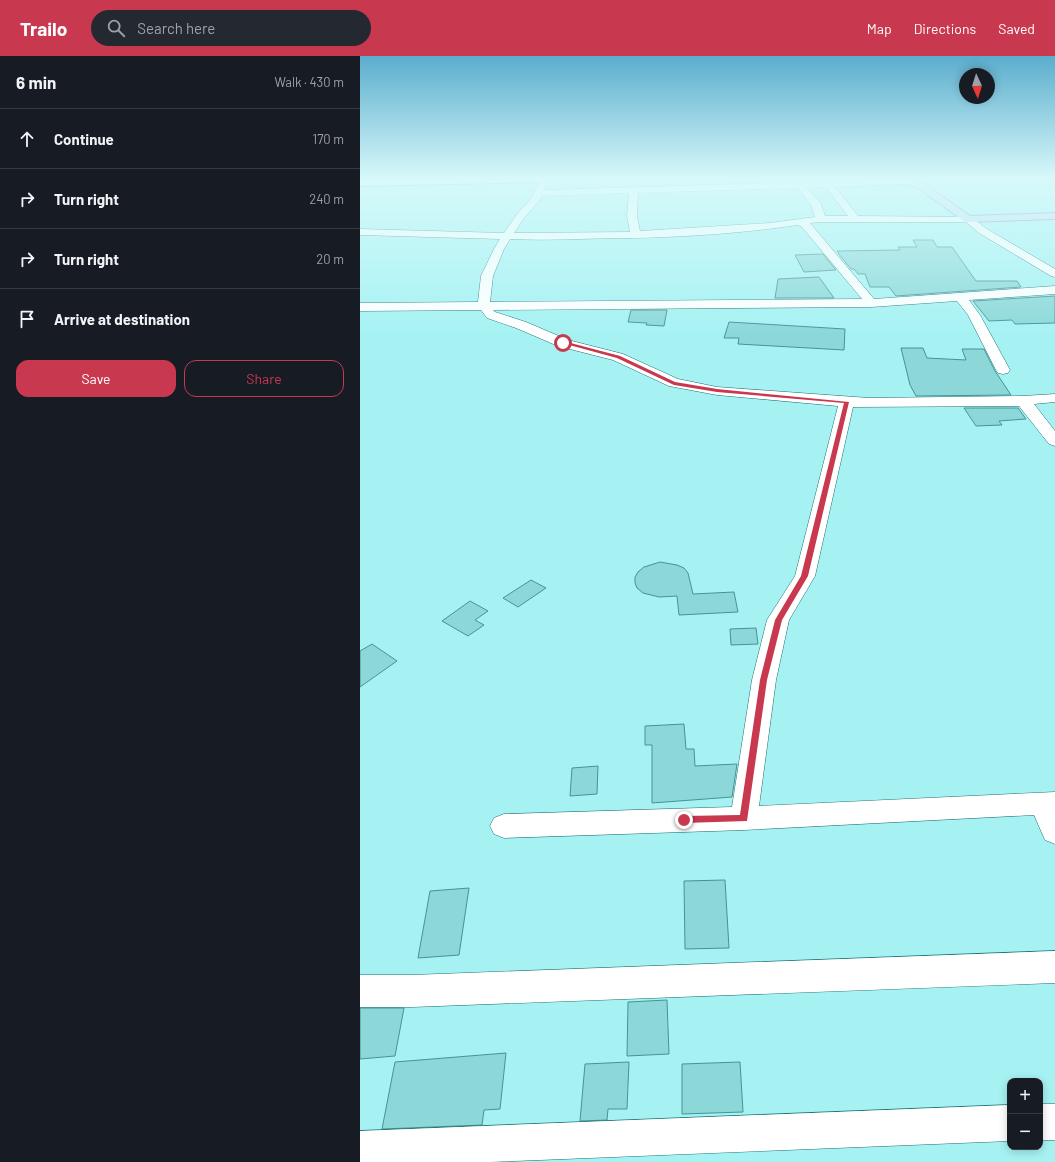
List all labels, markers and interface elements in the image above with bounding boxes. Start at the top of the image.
search box [91,10,371,46]
text: Trailo [20,17,67,40]
icon: search [105,17,127,39]
text: Search here [137,19,215,37]
text: Map [867,20,892,37]
text: Directions [914,20,976,37]
text: Saved [998,20,1035,37]
north arrow [959,68,995,104]
text: 6 min [16,72,56,92]
text: Walk · 430 m [275,74,344,90]
icon: ahead [16,128,38,150]
text: Continue [54,130,114,148]
text: 170 m [313,131,344,147]
icon: right [16,188,38,210]
text: Turn right [54,190,119,208]
text: 240 m [309,191,344,207]
icon: right [16,248,38,270]
text: Turn right [54,250,119,268]
text: 20 m [316,251,344,267]
icon: arrive [16,308,38,330]
text: Arrive at destination [54,310,190,328]
route start [554,334,572,352]
button: Save [16,360,176,397]
button: Share [184,360,344,397]
route end [675,811,693,829]
map controls [1007,1078,1043,1150]
button: + [1007,1078,1043,1114]
button: − [1007,1114,1043,1150]

